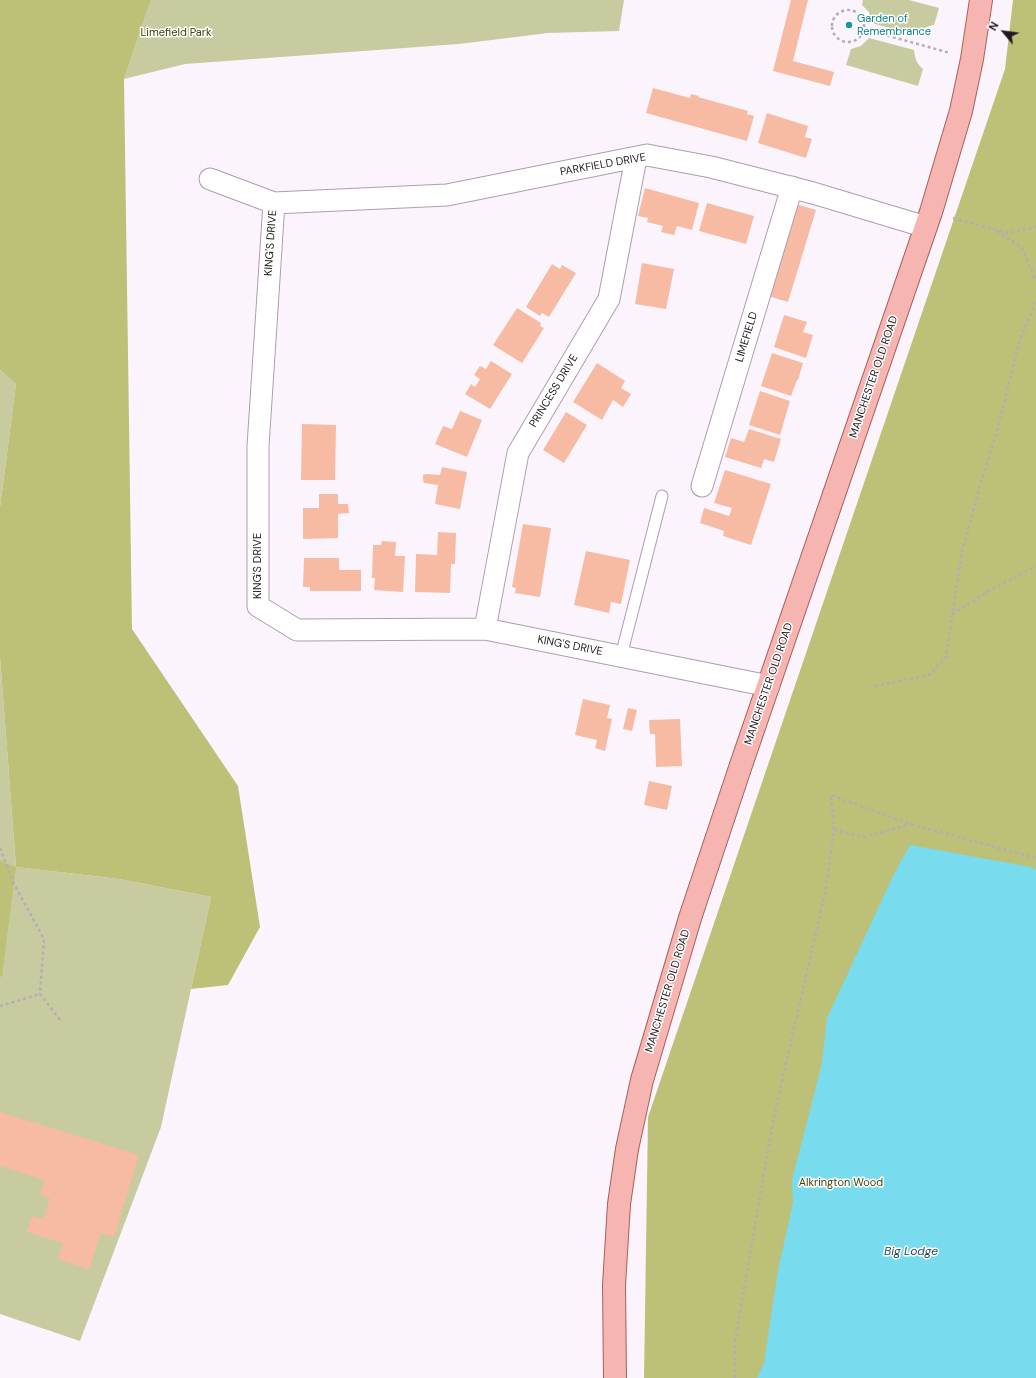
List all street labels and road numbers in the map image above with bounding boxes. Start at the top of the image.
street label: PARKFIELD DRIVE [559,151,647,179]
street label: KING'S DRIVE [262,209,280,277]
street label: LIMEFIELD [733,310,761,364]
street label: MANCHESTER OLD ROAD [847,314,901,440]
street label: PRINCESS DRIVE [527,352,581,430]
street label: KING'S DRIVE [251,533,265,599]
street label: MANCHESTER OLD ROAD [742,621,796,747]
street label: KING'S DRIVE [536,633,604,659]
street label: MANCHESTER OLD ROAD [643,928,693,1054]

